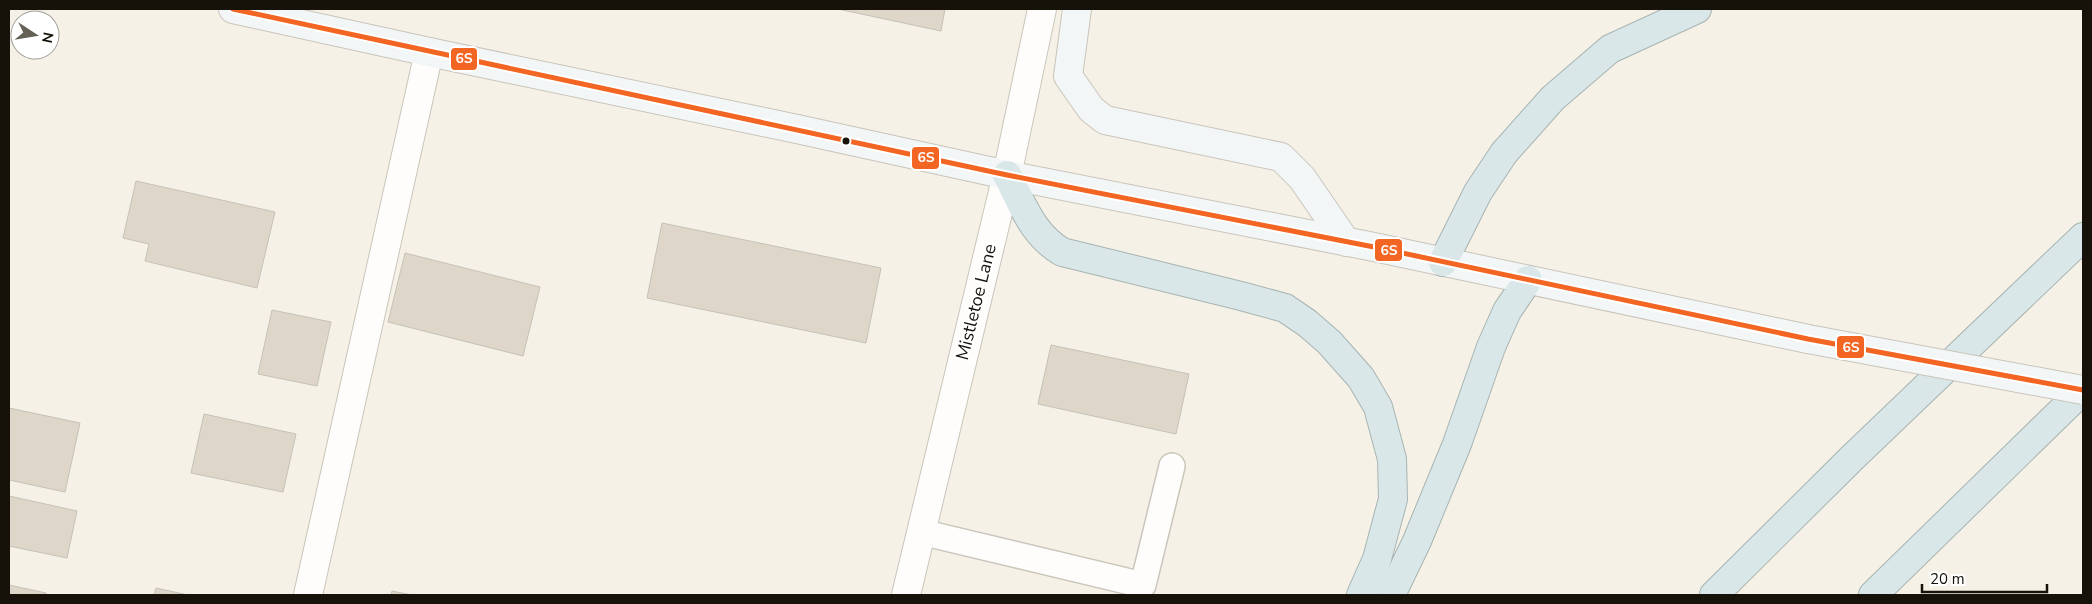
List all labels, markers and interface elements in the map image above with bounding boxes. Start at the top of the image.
north arrow [10,10,60,60]
text: N [37,30,58,45]
line badge: 6S [450,47,478,71]
text: 6S [455,49,473,68]
unlabelled marker [841,136,851,146]
line badge: 6S [911,146,940,170]
text: 6S [917,148,935,167]
line badge: 6S [1374,238,1403,262]
street label: Mistletoe Lane [950,241,1002,363]
text: 6S [1380,241,1398,260]
line badge: 6S [1836,335,1865,359]
text: 6S [1842,338,1860,357]
scale bar [1922,562,2047,594]
text: 20 m [1930,569,1965,589]

